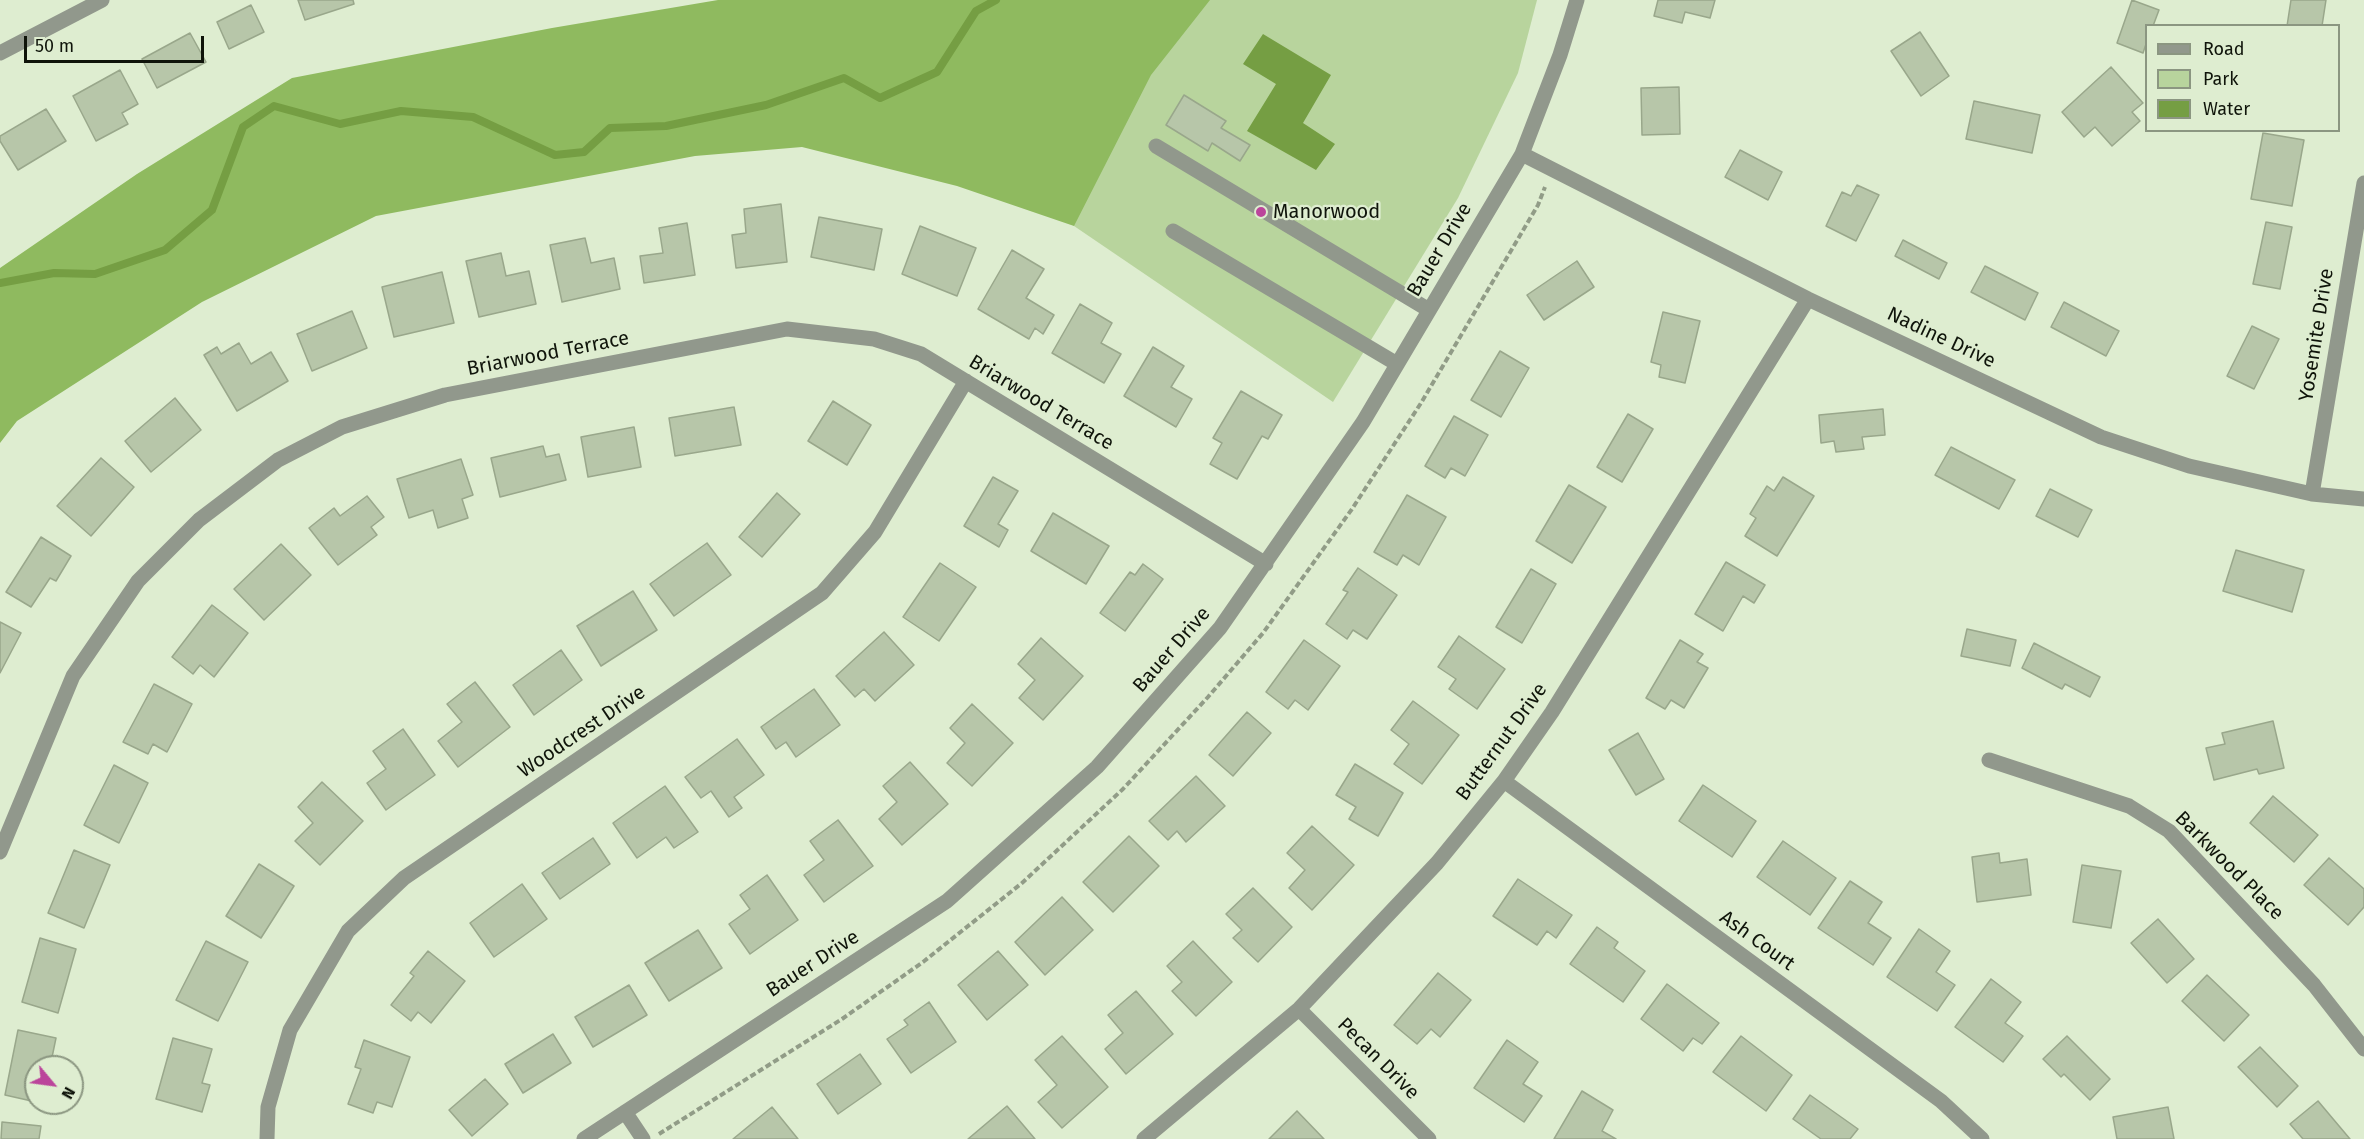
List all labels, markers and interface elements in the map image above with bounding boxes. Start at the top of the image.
scale bar [27,24,207,62]
legend [2145,24,2340,132]
text: 50 m [35,35,74,57]
text: Road [2203,38,2245,60]
text: Park [2203,68,2238,90]
text: Water [2203,98,2250,120]
street label: Bauer Drive [1403,199,1477,301]
place label: Manorwood [1273,200,1380,224]
marker: Manorwood [1254,205,1268,219]
street label: Yosemite Drive [2295,267,2339,403]
street label: Nadine Drive [1883,302,1999,374]
street label: Briarwood Terrace [465,326,631,382]
street label: Briarwood Terrace [964,350,1118,456]
street label: Bauer Drive [1128,602,1216,698]
street label: Butternut Drive [1451,679,1553,805]
street label: Woodcrest Drive [514,681,650,783]
street label: Barkwood Place [2170,807,2288,925]
street label: Ash Court [1715,906,1799,976]
street label: Bauer Drive [762,925,864,1003]
street label: Pecan Drive [1332,1013,1424,1105]
north arrow [24,1055,84,1115]
text: N [58,1084,79,1102]

